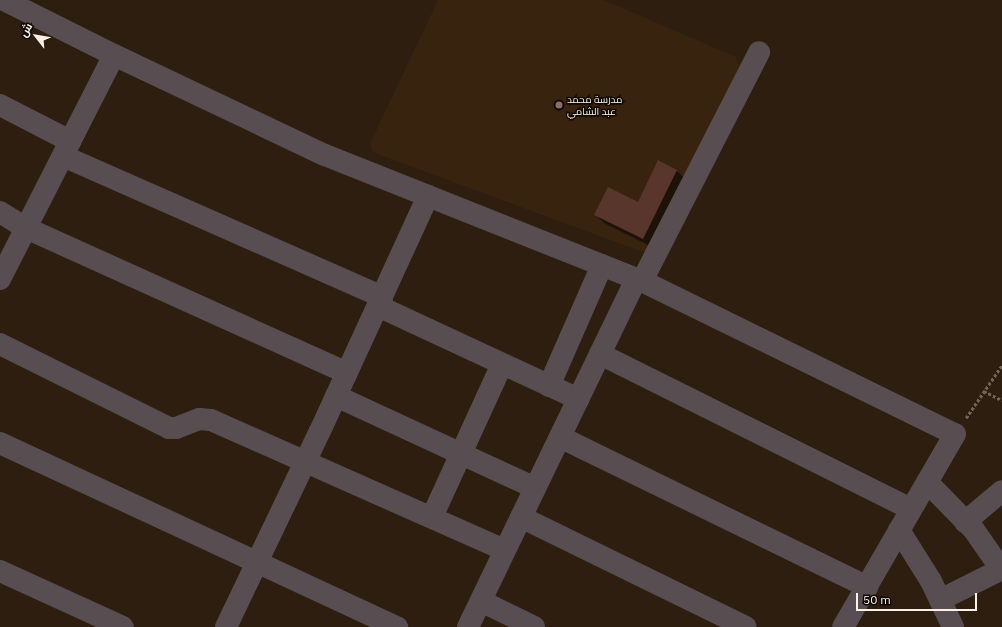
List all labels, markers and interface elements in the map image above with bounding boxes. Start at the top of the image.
north arrow [16,16,56,56]
text: ش [16,20,35,39]
place label: مدرسة محمد عبد الشامي [567,93,622,116]
marker: مدرسة محمد عبد الشامي [554,100,564,110]
scale bar [858,585,979,611]
text: 50 m [863,592,891,607]

